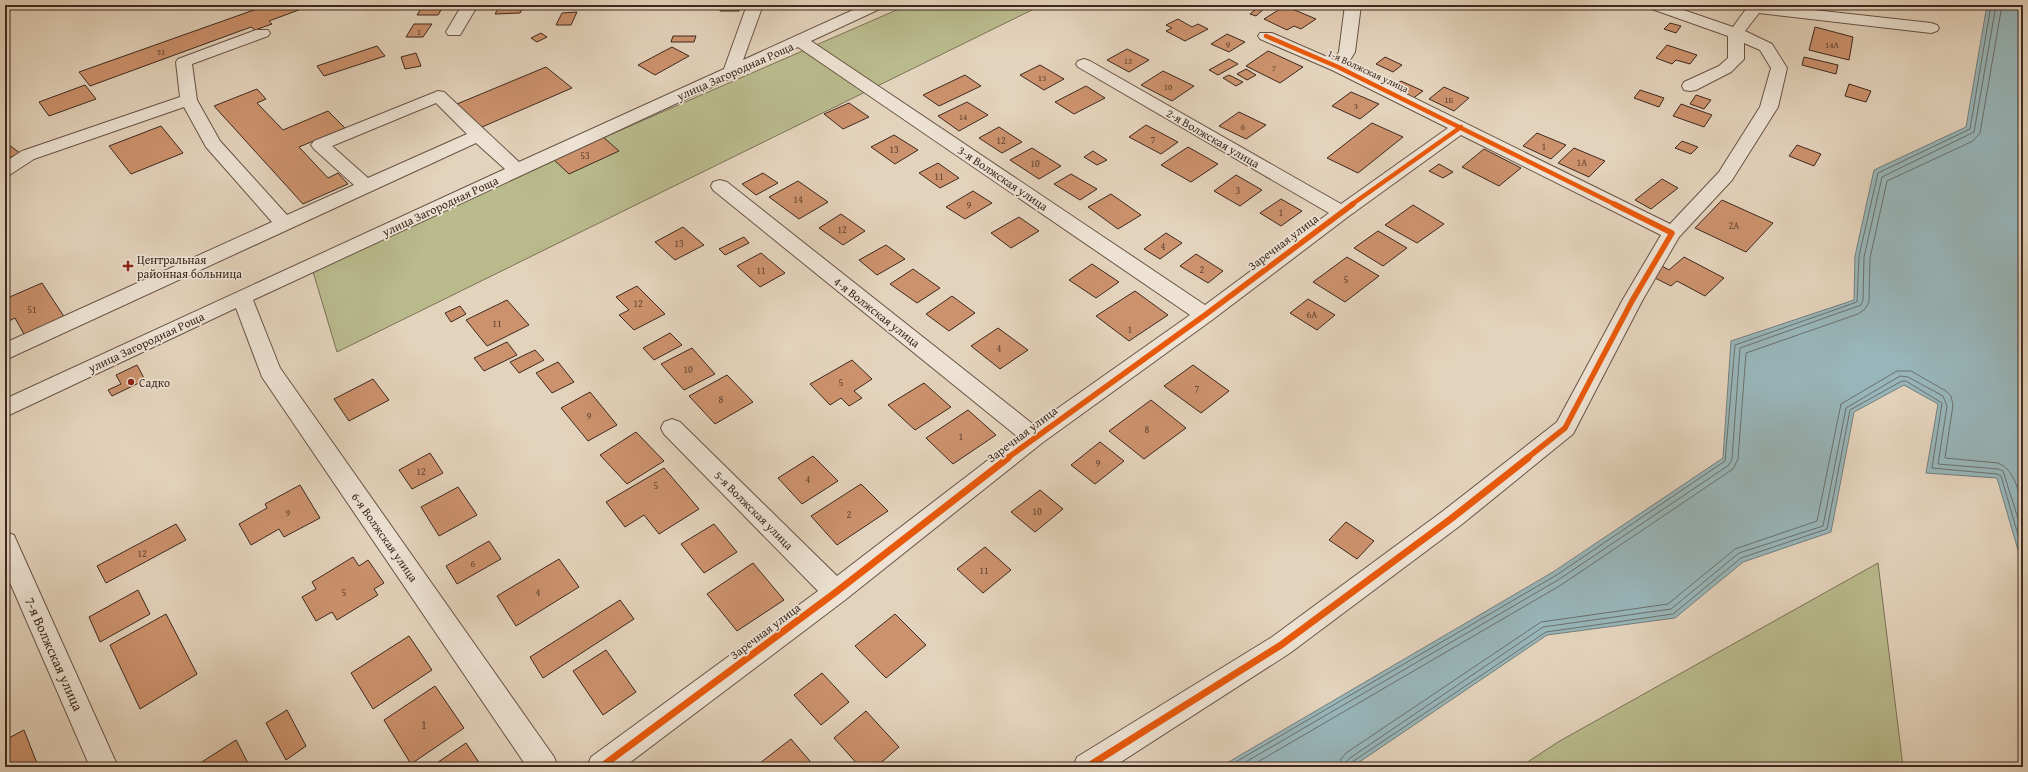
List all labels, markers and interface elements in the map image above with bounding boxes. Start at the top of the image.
house number: 1 [417,25,421,38]
street label: улица Загородная Роща [673,37,796,105]
house number: 9 [1226,37,1230,50]
house number: 14А [1825,38,1840,51]
house number: 51 [157,45,165,58]
street label: 1-я Волжская улица [1325,46,1411,96]
house number: 12 [1124,54,1132,67]
house number: 7 [1272,61,1276,74]
house number: 13 [1038,71,1046,84]
house number: 10 [1164,80,1173,93]
house number: 1Б [1444,93,1454,106]
house number: 3 [1354,99,1358,112]
street label: 2-я Волжская улица [1163,104,1263,172]
house number: 14 [959,110,967,123]
house number: 6 [1241,120,1245,133]
house number: 7 [1151,132,1156,147]
house number: 12 [996,133,1006,148]
house number: 1 [1542,139,1547,154]
street label: 3-я Волжская улица [955,141,1052,215]
house number: 13 [889,142,899,157]
house number: 53 [580,148,590,163]
house number: 1А [1577,155,1587,170]
house number: 10 [1030,156,1040,171]
house number: 11 [934,169,944,184]
street label: улица Загородная Роща [378,172,501,241]
house number: 3 [1236,183,1241,198]
house number: 14 [793,192,803,207]
house number: 9 [967,198,972,213]
house number: 1 [1279,205,1284,220]
street label: Заречная улица [1244,210,1322,274]
house number: 2А [1729,218,1739,233]
house number: 12 [837,222,847,237]
house number: 13 [674,236,684,251]
house number: 4 [1161,239,1166,254]
place label: Центральная районная больница [137,251,242,282]
marker: Центральная районная больница [122,260,134,272]
house number: 2 [1200,262,1205,277]
house number: 11 [756,263,766,278]
house number: 5 [1344,272,1349,287]
street label: 4-я Волжская улица [830,273,924,351]
house number: 12 [633,296,643,311]
house number: 51 [27,302,37,317]
house number: 6А [1307,307,1317,322]
street label: улица Загородная Роща [84,308,207,377]
house number: 11 [492,316,502,331]
house number: 1 [1128,322,1133,337]
house number: 4 [997,341,1002,356]
house number: 10 [683,362,693,377]
place label: Садко [139,374,170,391]
house number: 5 [839,375,844,390]
marker: Садко [126,377,136,387]
house number: 7 [1195,381,1200,396]
house number: 8 [719,392,724,407]
street label: Заречная улица [983,402,1061,466]
house number: 9 [587,409,592,424]
house number: 8 [1145,422,1150,437]
house number: 1 [959,429,964,444]
house number: 9 [1096,456,1101,471]
house number: 12 [416,464,426,479]
street label: 5-я Волжская улица [711,467,797,553]
house number: 4 [806,472,811,487]
house number: 5 [654,478,659,493]
street label: 6-я Волжская улица [348,489,422,585]
house number: 10 [1032,504,1042,519]
house number: 9 [286,506,291,521]
house number: 2 [847,507,852,522]
house number: 12 [137,546,147,561]
house number: 6 [471,556,476,571]
house number: 11 [979,563,989,578]
house number: 5 [342,585,347,600]
house number: 4 [536,585,541,600]
street label: 7-я Волжская улица [20,594,88,715]
street label: Заречная улица [726,599,804,663]
house number: 1 [421,716,427,733]

